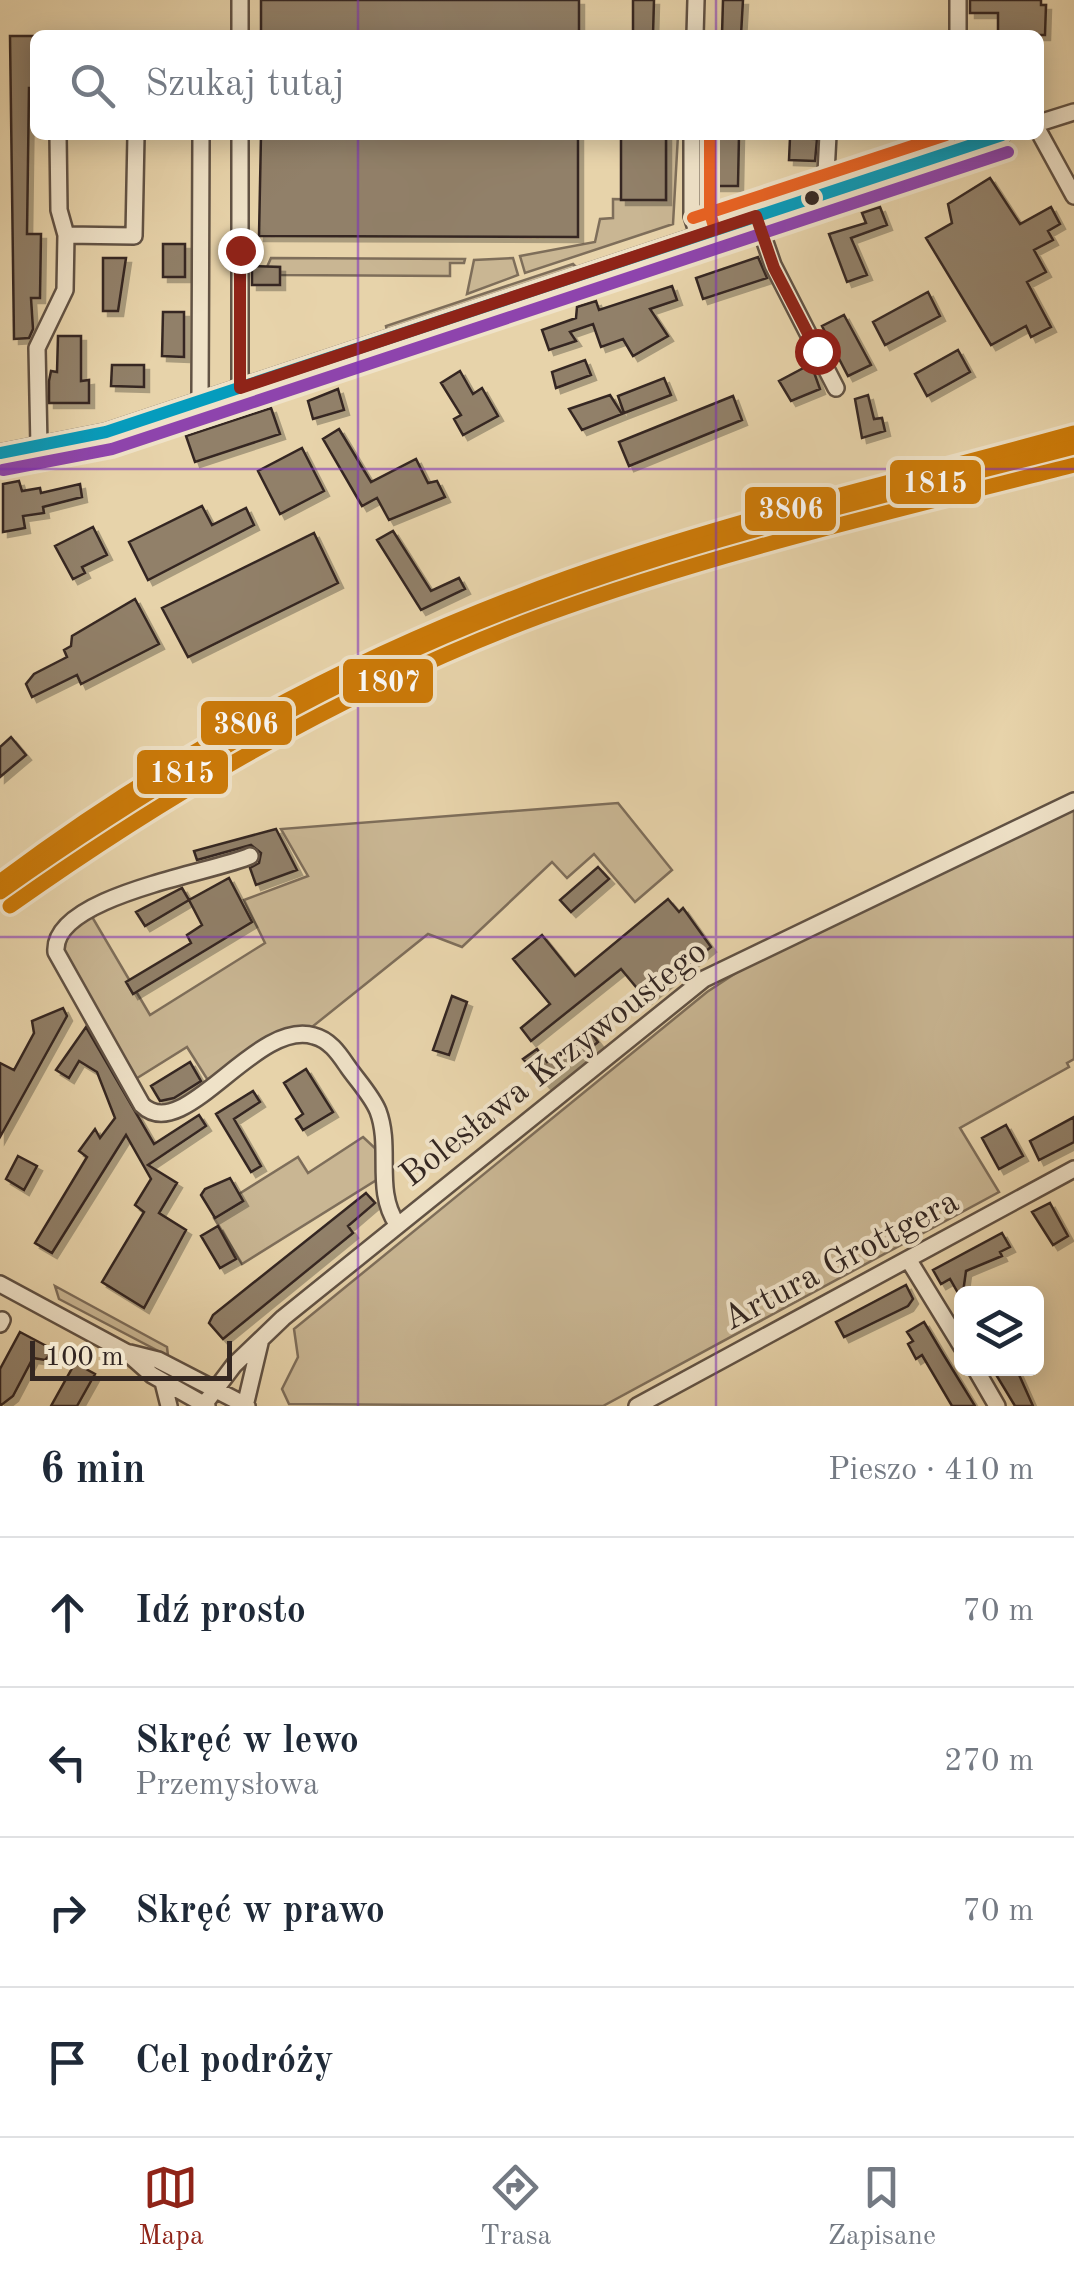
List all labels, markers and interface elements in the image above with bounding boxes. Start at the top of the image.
search box [30,30,1044,140]
icon: search [65,58,120,113]
text: Szukaj tutaj [145,66,345,104]
unlabelled marker [802,188,822,208]
route end [218,228,264,274]
route start [795,329,841,375]
line badge: 1815 [888,458,983,506]
text: 1815 [903,471,967,499]
line badge: 3806 [743,485,838,533]
text: 3806 [759,497,823,525]
line badge: 1807 [341,657,435,705]
text: 1807 [356,670,420,698]
line badge: 3806 [199,699,294,747]
text: 3806 [214,712,278,740]
line badge: 1815 [135,748,230,796]
text: 1815 [150,761,214,789]
street label: Bolesława Krzywoustego [394,934,714,1194]
street label: Artura Grottgera [717,1184,965,1338]
map controls [954,1286,1044,1376]
button: layers [954,1286,1044,1376]
scale bar [30,1336,232,1380]
text: 100 m [45,1344,124,1372]
text: 6 min [40,1450,146,1492]
text: Pieszo · 410 m [828,1455,1034,1487]
icon: ahead [40,1585,95,1640]
text: Idź prosto [135,1593,306,1631]
text: 70 m [963,1596,1034,1628]
text: Skręć w lewo [135,1723,359,1761]
icon: left [40,1735,95,1790]
text: 270 m [944,1746,1034,1778]
text: Przemysłowa [135,1770,319,1802]
icon: right [40,1885,95,1940]
text: Skręć w prawo [135,1893,385,1931]
text: 70 m [963,1896,1034,1928]
icon: arrive [40,2035,95,2090]
text: Cel podróży [135,2043,334,2081]
tab: Mapa [138,2160,204,2255]
tab: Trasa [480,2160,551,2255]
tab: Zapisane [828,2160,936,2255]

